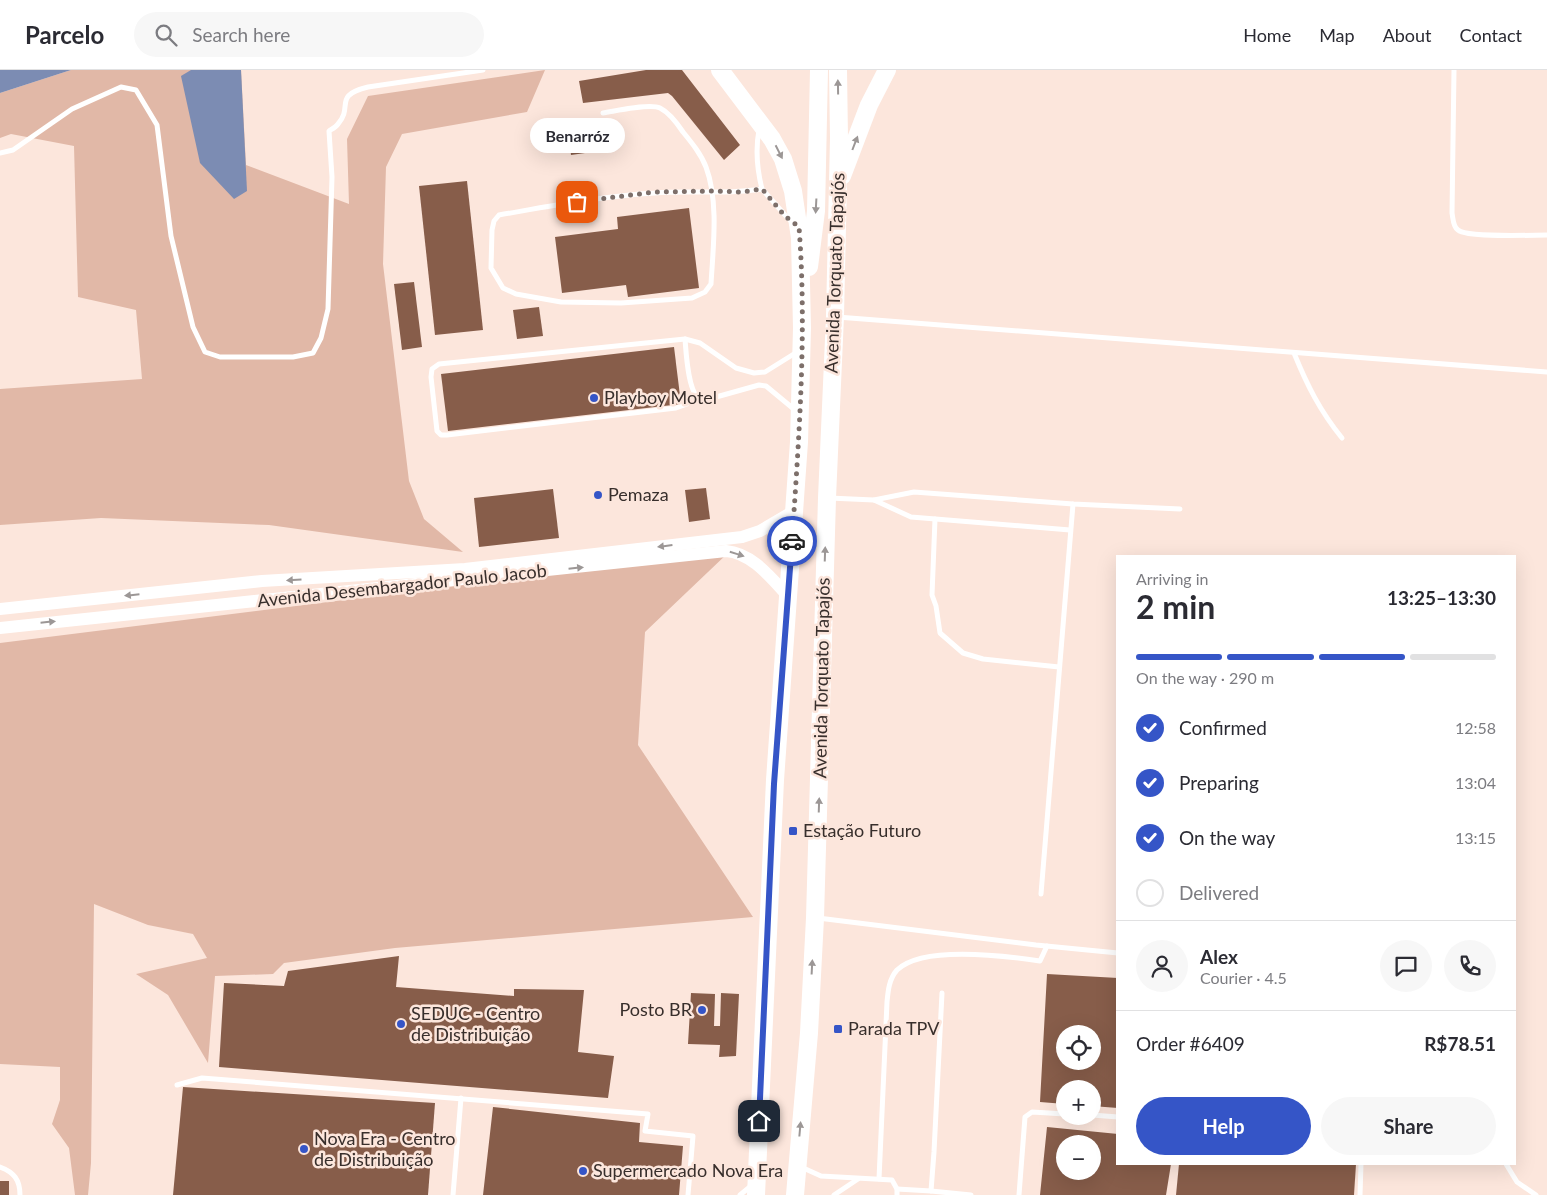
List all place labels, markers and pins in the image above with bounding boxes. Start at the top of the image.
callout: Benarróz [530,117,624,152]
pin [556,181,598,223]
place label: Playboy Motel [604,386,717,408]
marker: Playboy Motel [588,392,600,404]
place label: Pemaza [608,483,669,505]
marker: Pemaza [592,489,604,501]
place label: Estação Futuro [803,819,921,841]
marker: Estação Futuro [787,825,799,837]
place label: Posto BR [620,998,693,1020]
place label: SEDUC - Centro de Distribuição [411,1002,540,1045]
marker: Posto BR [696,1004,708,1016]
place label: Parada TPV [848,1017,940,1039]
marker: SEDUC - Centro de Distribuição [395,1018,407,1030]
marker: Parada TPV [832,1023,844,1035]
pin [738,1100,780,1142]
place label: Nova Era - Centro de Distribuição [314,1127,456,1170]
marker: Nova Era - Centro de Distribuição [298,1143,310,1155]
place label: Supermercado Nova Era [593,1159,783,1181]
marker: Supermercado Nova Era [577,1165,589,1177]

